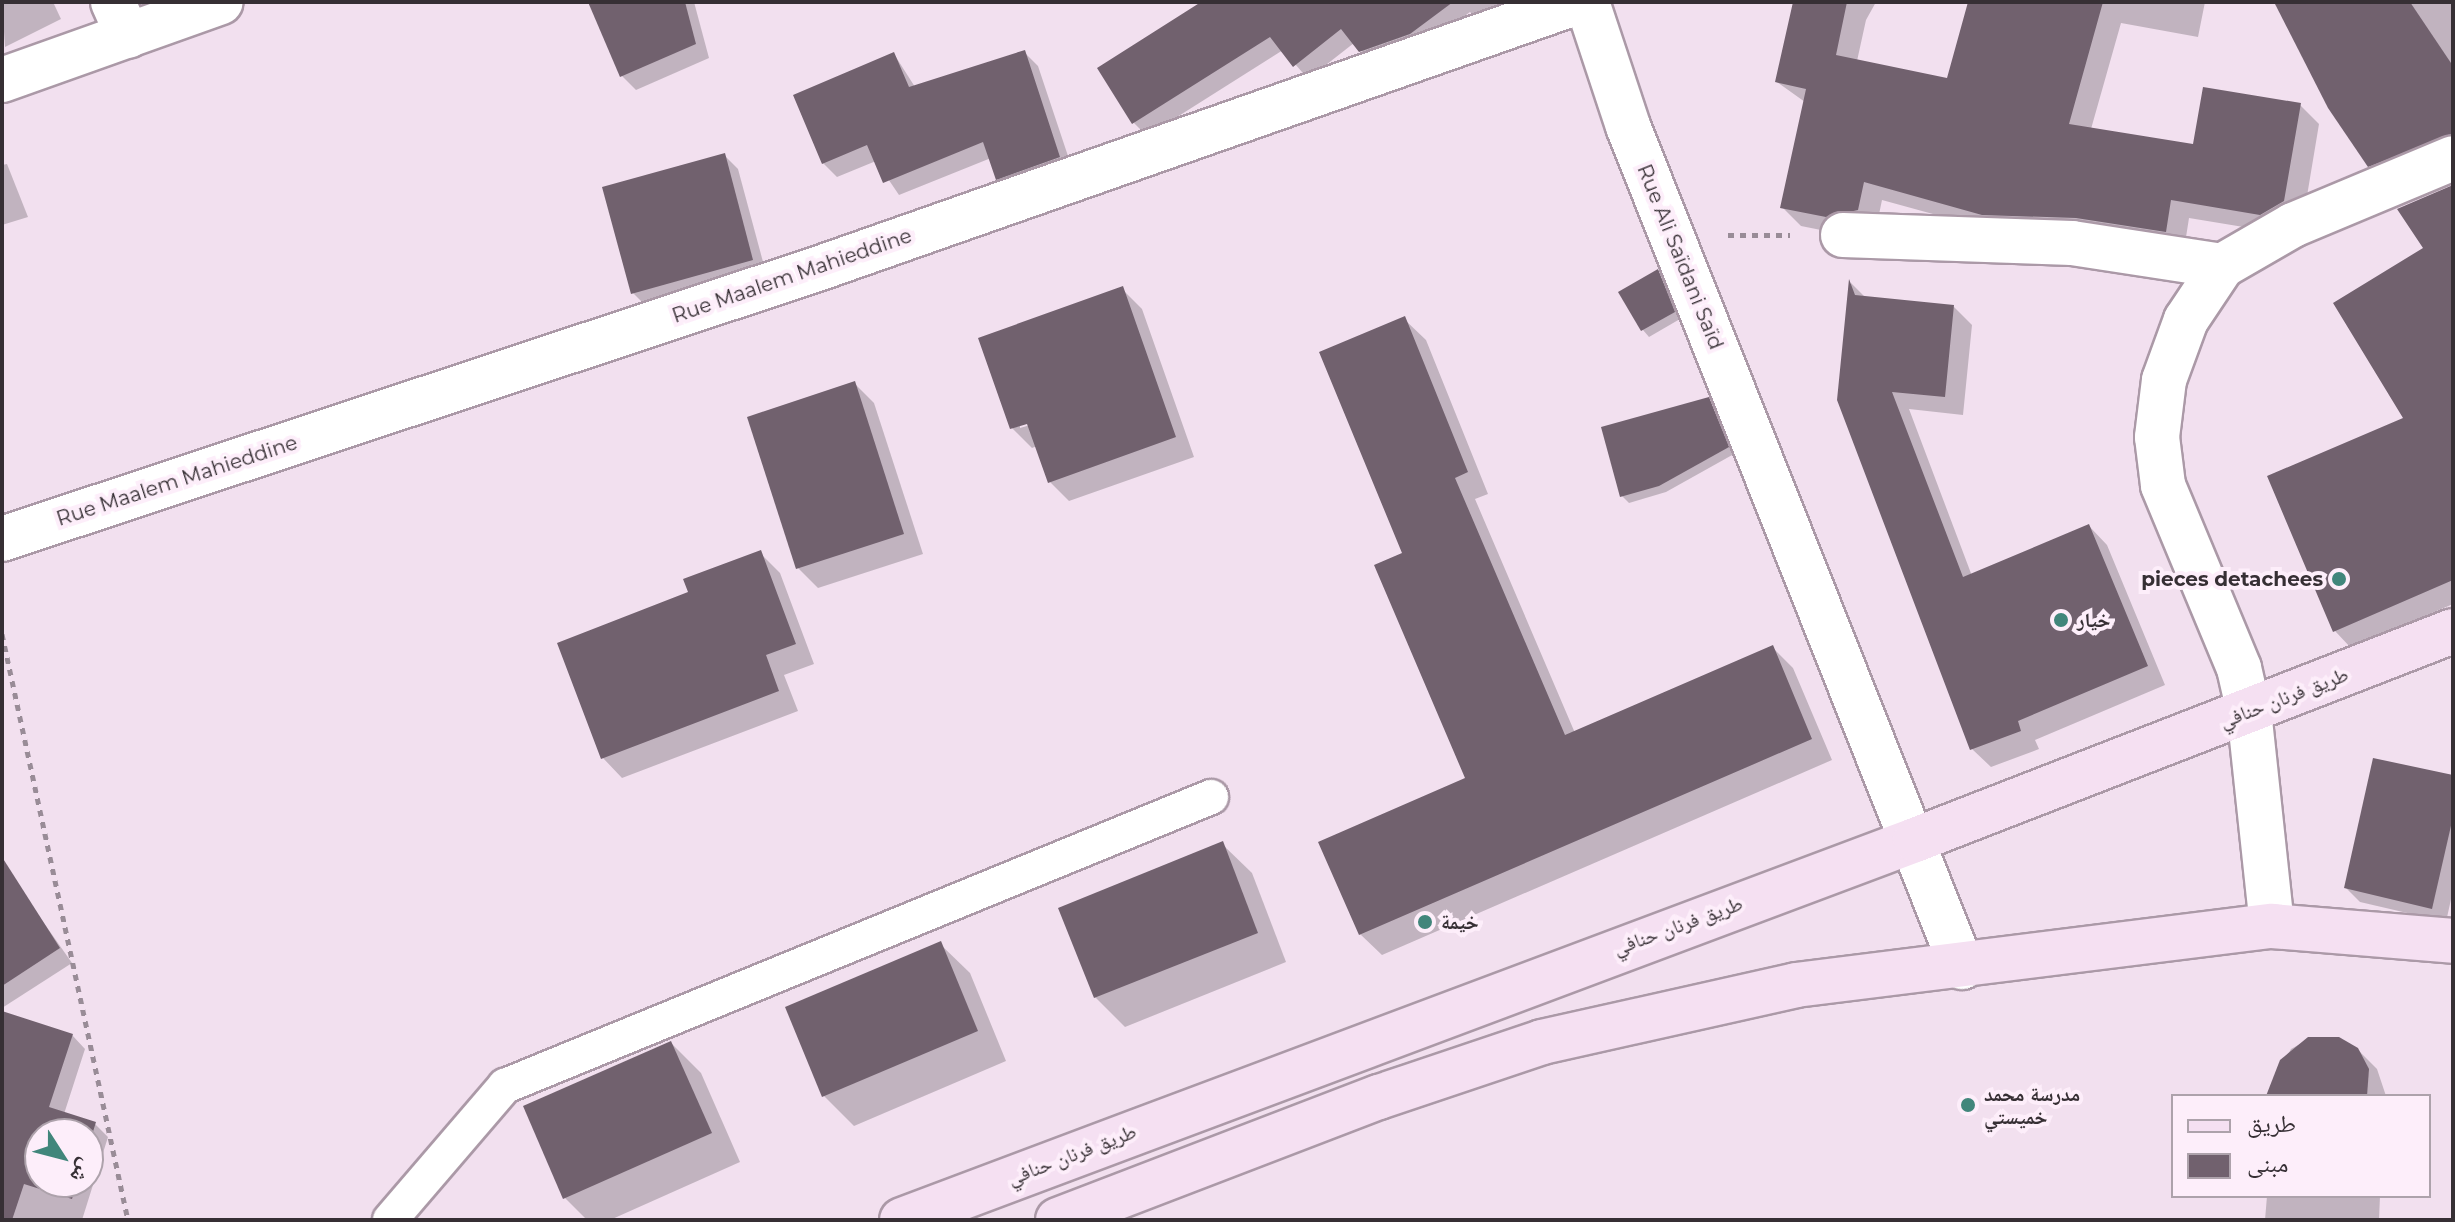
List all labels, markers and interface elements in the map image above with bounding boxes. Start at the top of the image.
street label: Rue Ali Saïdani Saïd [1632,161,1728,353]
street label: Rue Maalem Mahieddine [669,224,915,328]
street label: Rue Maalem Mahieddine [54,431,300,531]
place label: pieces detachees [2141,567,2323,591]
marker: pieces detachees [2330,570,2348,588]
place label: خيار [2077,608,2110,632]
marker: خيار [2052,611,2070,629]
street label: طريق فرنان حنافي [2216,662,2352,734]
street label: طريق فرنان حنافي [1610,891,1746,961]
place label: خيمة [1441,910,1479,934]
marker: خيمة [1416,913,1434,931]
place label: مدرسة محمد خميستي [1984,1082,2080,1129]
legend [2171,1094,2431,1198]
marker: مدرسة محمد خميستي [1959,1096,1977,1114]
text: طريق [2247,1109,2296,1138]
north arrow [24,1118,104,1198]
street label: طريق فرنان حنافي [1004,1119,1140,1191]
text: مبنى [2247,1149,2288,1178]
text: ش [64,1154,100,1189]

